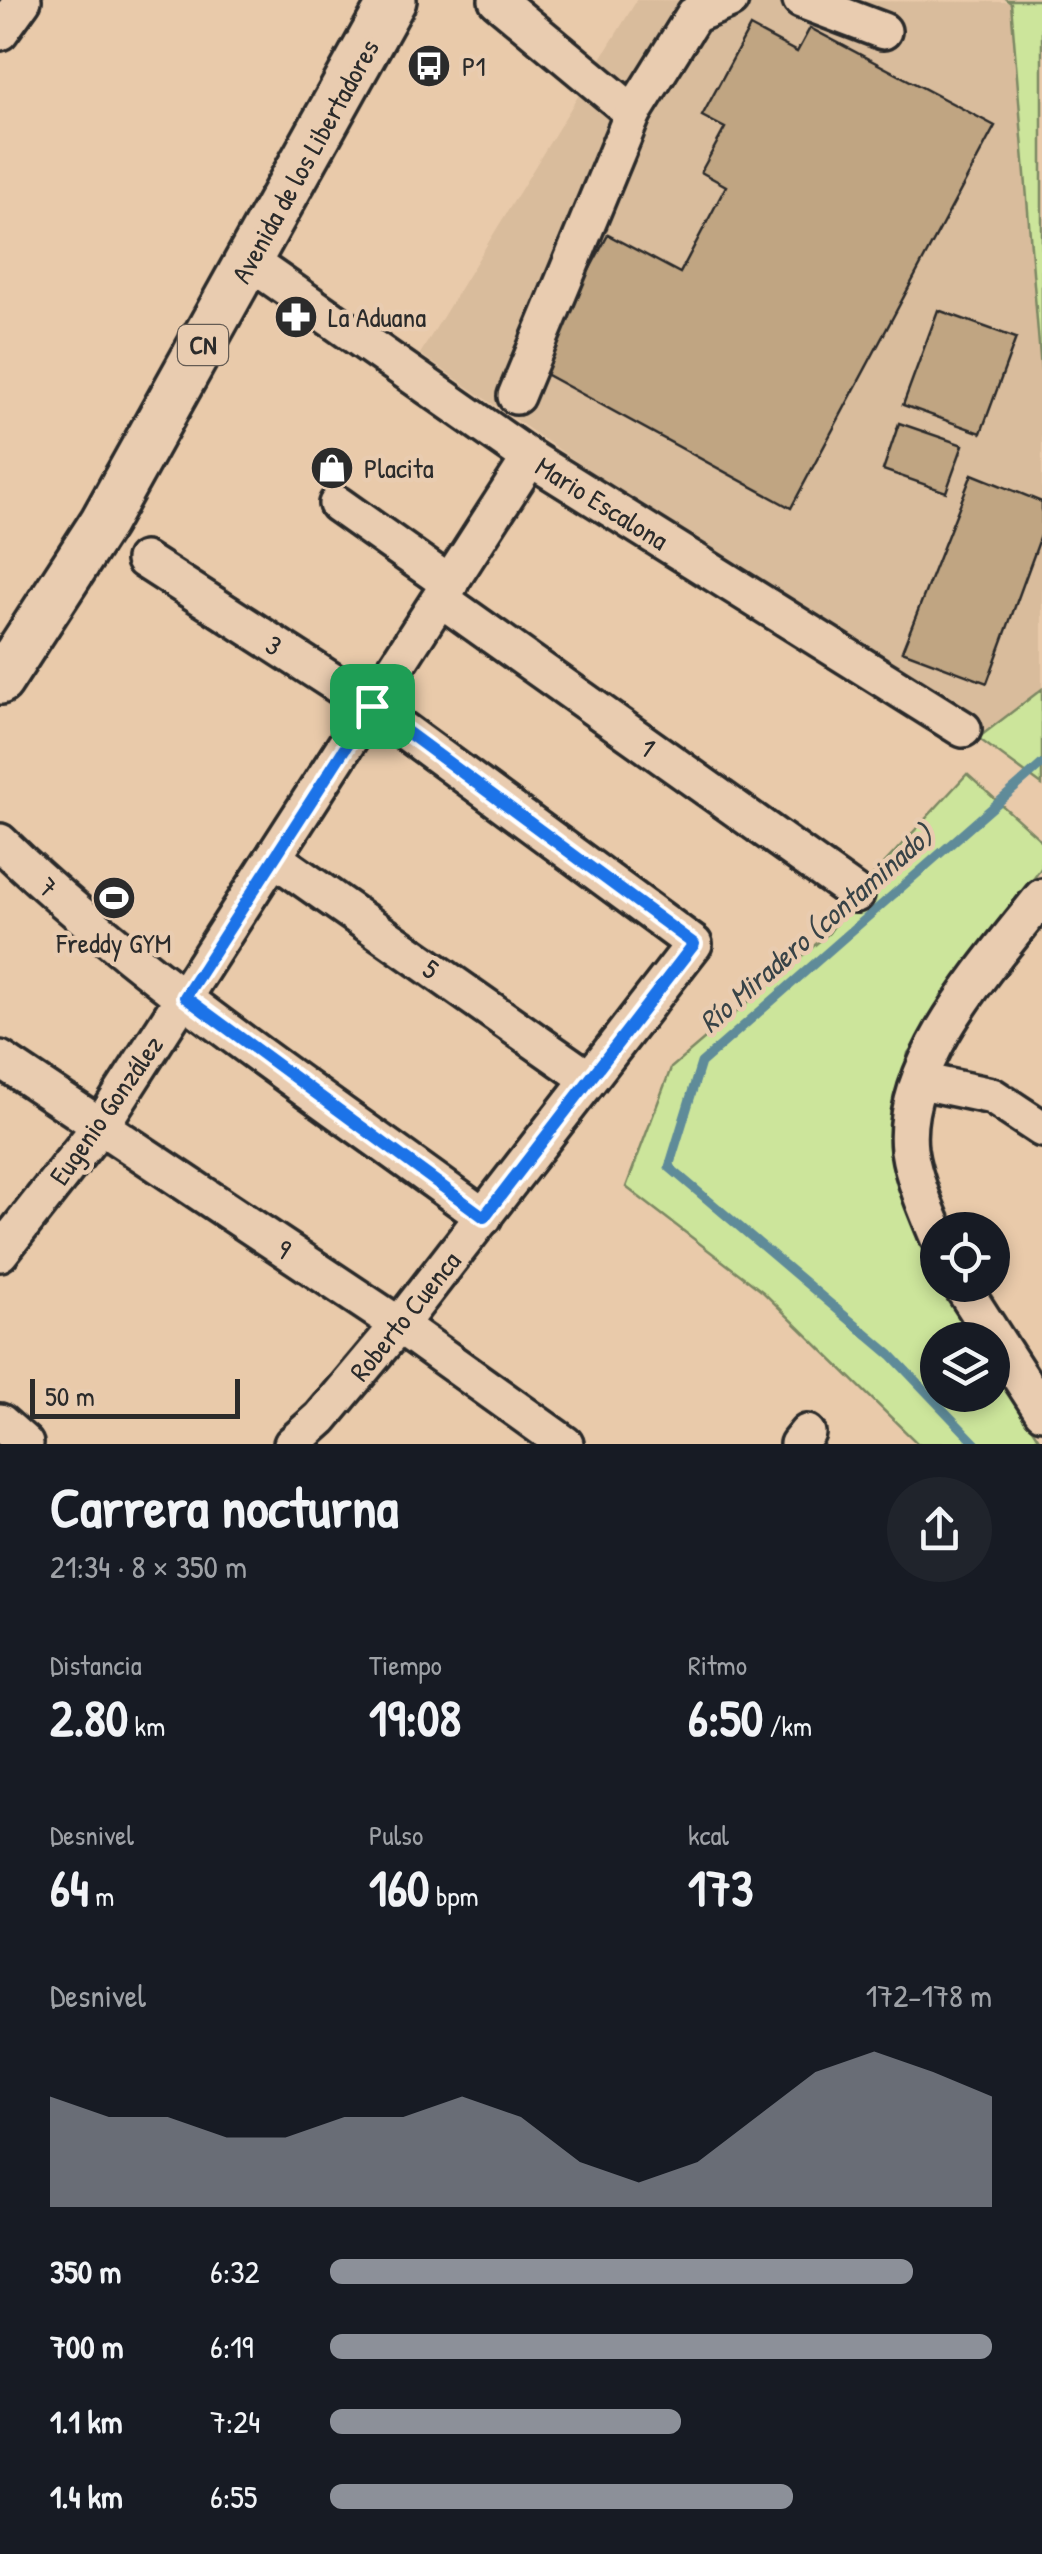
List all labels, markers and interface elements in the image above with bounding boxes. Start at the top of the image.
street label: Avenida de los Libertadores [222,32,388,290]
bus stop icon: P1 [406,43,452,89]
place label: P1 [462,47,486,85]
pharmacy icon: La Aduana [273,294,319,340]
place label: La Aduana [328,298,426,336]
road number: CN [178,325,228,365]
shop icon: Placita [309,445,355,491]
street label: Mario Escalona [528,447,676,559]
place label: Placita [364,449,434,487]
street label: 3 [258,626,290,664]
pin [330,664,415,749]
icon: arrive [345,679,400,734]
street label: 1 [633,729,663,765]
water label: Río Miradero (contaminado) [690,814,942,1041]
street label: 7 [30,868,66,906]
sports icon: Freddy GYM [91,875,137,921]
place label: Freddy GYM [55,924,172,962]
street label: 5 [415,950,447,988]
street label: Eugenio González [40,1028,172,1192]
map controls [920,1212,1010,1412]
button: locate [920,1212,1010,1302]
street label: 9 [269,1230,299,1268]
street label: Roberto Cuenca [341,1243,469,1389]
button: layers [920,1322,1010,1412]
scale bar [30,1374,240,1418]
text: 50 m [45,1377,95,1415]
text: Carrera nocturna [50,1470,398,1544]
button: share [887,1477,992,1582]
text: 21:34 · 8 × 350 m [50,1545,247,1588]
text: Distancia [50,1646,142,1684]
text: Tiempo [369,1646,442,1684]
text: Ritmo [688,1646,747,1684]
text: 2.80 [50,1684,128,1752]
text: 19:08 [369,1684,461,1752]
text: 6:50 [688,1684,763,1752]
text: km [128,1707,165,1745]
text: /km [763,1707,812,1745]
text: Desnivel [50,1816,134,1854]
text: Pulso [369,1816,423,1854]
text: kcal [688,1816,729,1854]
text: 64 [50,1854,89,1922]
text: 160 [369,1854,430,1922]
text: 173 [688,1854,753,1922]
text: m [89,1877,114,1915]
text: bpm [430,1877,479,1915]
text: Desnivel [50,1974,146,2017]
text: 172–178 m [866,1974,992,2017]
text: 350 m [50,2250,121,2293]
text: 6:32 [210,2250,260,2293]
text: 700 m [50,2325,124,2368]
text: 6:19 [210,2325,254,2368]
text: 1.1 km [50,2400,122,2443]
text: 7:24 [210,2400,260,2443]
text: 1.4 km [50,2475,123,2518]
text: 6:55 [210,2475,257,2518]

